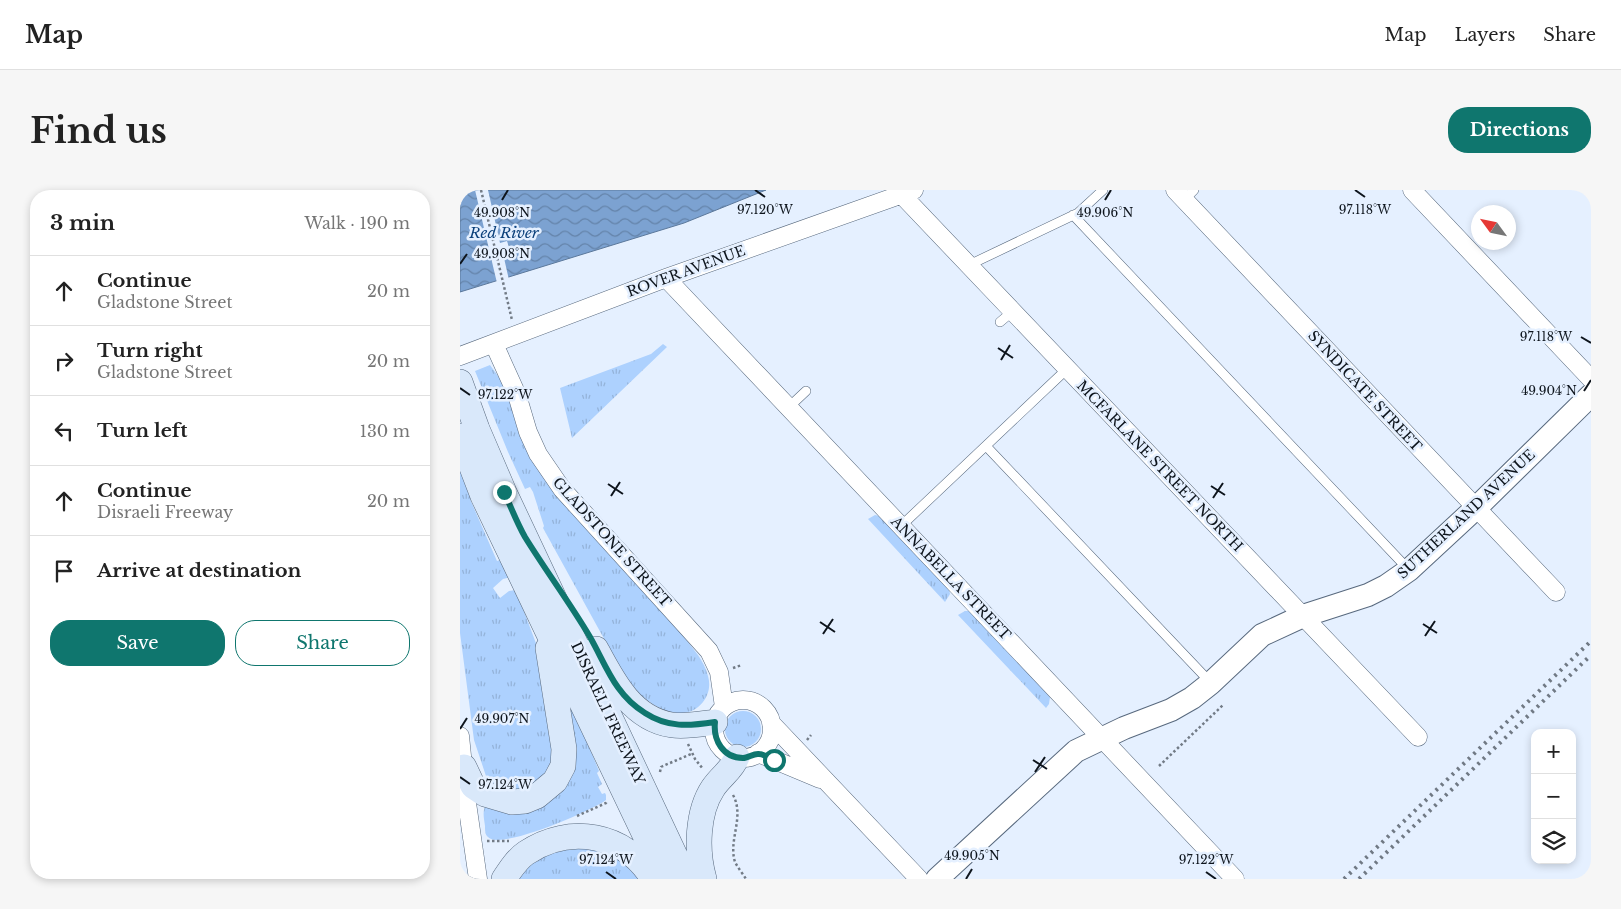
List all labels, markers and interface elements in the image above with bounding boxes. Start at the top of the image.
text: Map [25,20,83,49]
text: Map [1385,24,1426,46]
text: Layers [1454,24,1515,46]
text: Share [1543,24,1596,46]
button: Directions [1448,107,1591,153]
text: Find us [30,109,167,152]
text: 97.120°W [737,202,794,217]
text: 97.118°W [1339,202,1392,217]
text: 49.908°N [474,205,530,220]
text: 49.906°N [1077,205,1133,220]
north arrow [1471,205,1516,250]
text: 3 min [50,210,115,236]
text: Walk · 190 m [305,213,410,233]
water label: Red River [468,223,540,242]
street label: ROVER AVENUE [624,241,748,301]
text: 49.908°N [474,246,530,261]
text: Continue [97,269,192,292]
icon: ahead [50,277,78,305]
text: 20 m [367,281,410,301]
text: Gladstone Street [97,292,232,312]
street label: SYNDICATE STREET [1304,327,1426,455]
text: 97.118°W [1520,329,1573,344]
text: Turn right [97,339,203,362]
icon: right [50,347,78,375]
text: 20 m [367,351,410,371]
text: Gladstone Street [97,362,232,382]
street label: MCFARLANE STREET NORTH [1073,377,1247,555]
text: 49.904°N [1521,383,1577,398]
text: 97.122°W [478,387,533,402]
icon: left [50,417,78,445]
text: Turn left [97,419,188,442]
text: 130 m [360,421,410,441]
street label: SUTHERLAND AVENUE [1393,445,1539,583]
street label: GLADSTONE STREET [549,473,675,611]
text: Continue [97,479,192,502]
route end [493,481,516,504]
icon: ahead [50,487,78,515]
text: 20 m [367,491,410,511]
text: Disraeli Freeway [97,502,233,522]
street label: ANNABELLA STREET [887,512,1015,644]
icon: arrive [50,557,78,585]
text: Arrive at destination [97,559,301,582]
button: Save [50,620,225,666]
button: Share [235,620,410,666]
street label: DISRAELI FREEWAY [567,639,649,788]
text: 49.907°N [475,711,530,726]
map controls [1531,729,1576,864]
button: + [1531,729,1576,774]
route start [763,749,786,772]
button: − [1531,774,1576,819]
text: 97.124°W [478,777,533,792]
button: layers [1531,819,1576,864]
text: 49.905°N [944,848,1000,863]
text: 97.124°W [579,852,634,867]
text: 97.122°W [1179,852,1234,867]

